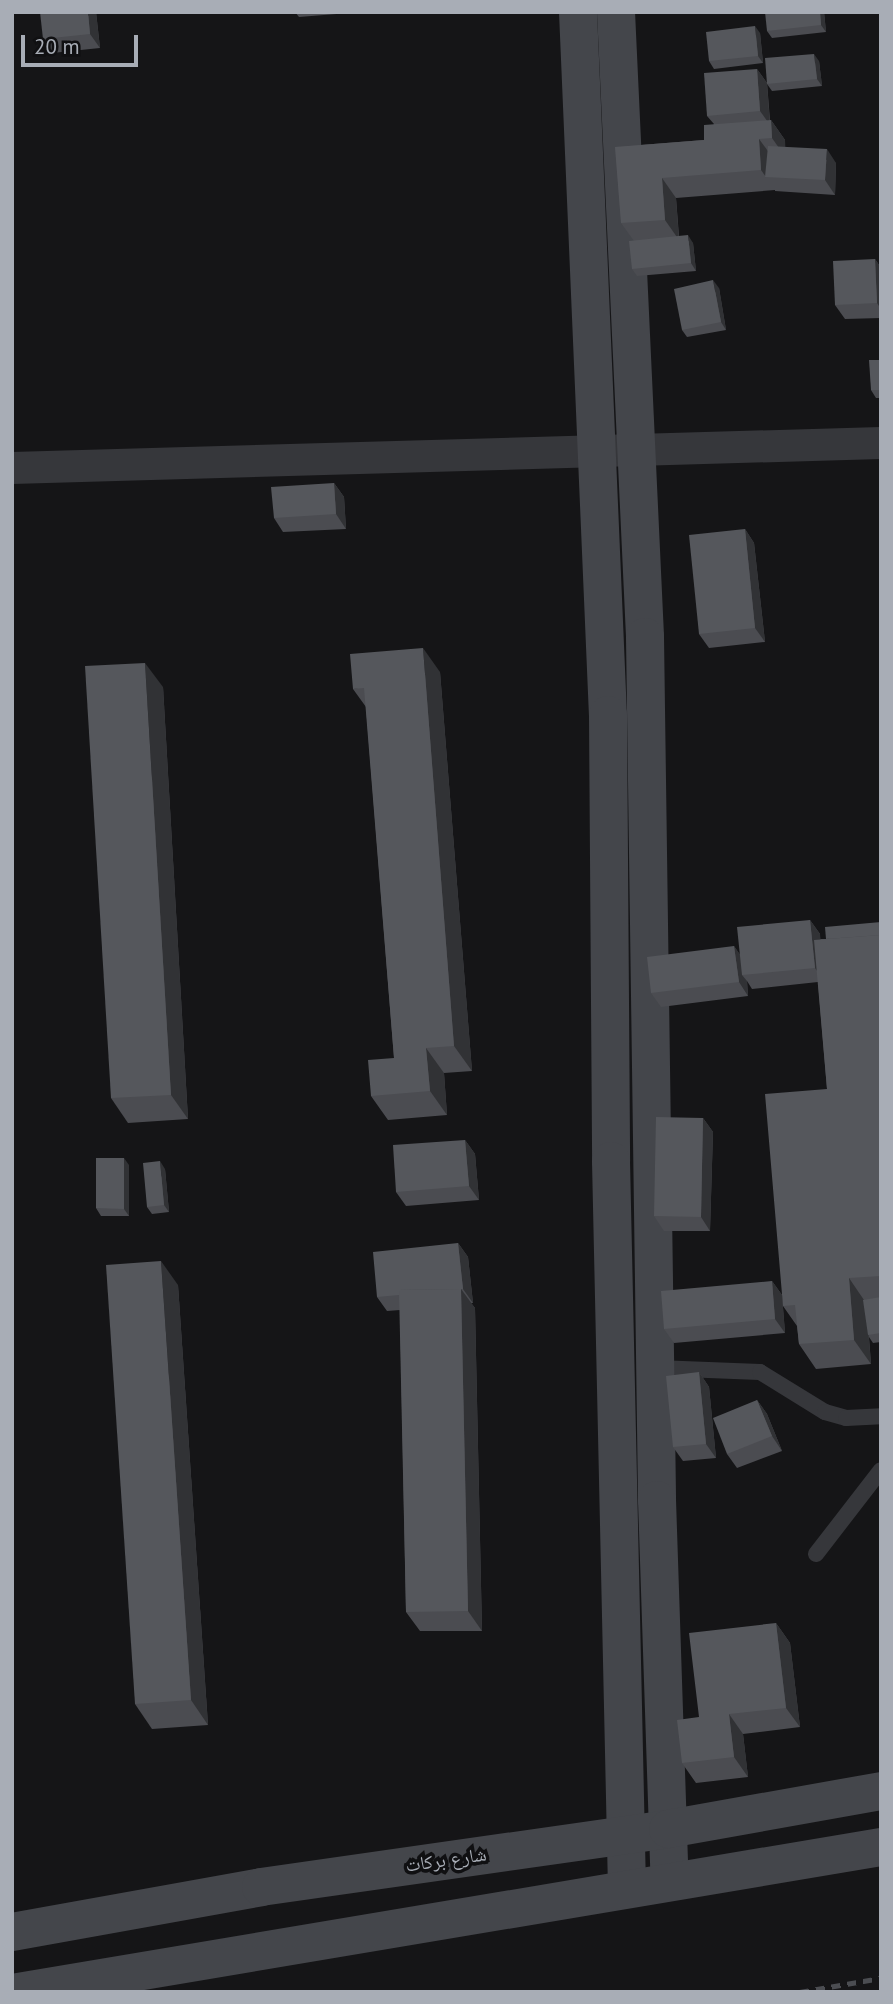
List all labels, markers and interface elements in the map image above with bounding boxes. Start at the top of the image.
scale bar [24,21,142,65]
text: 20 m [34,33,80,60]
street label: شارع بركات [404,1843,488,1877]

